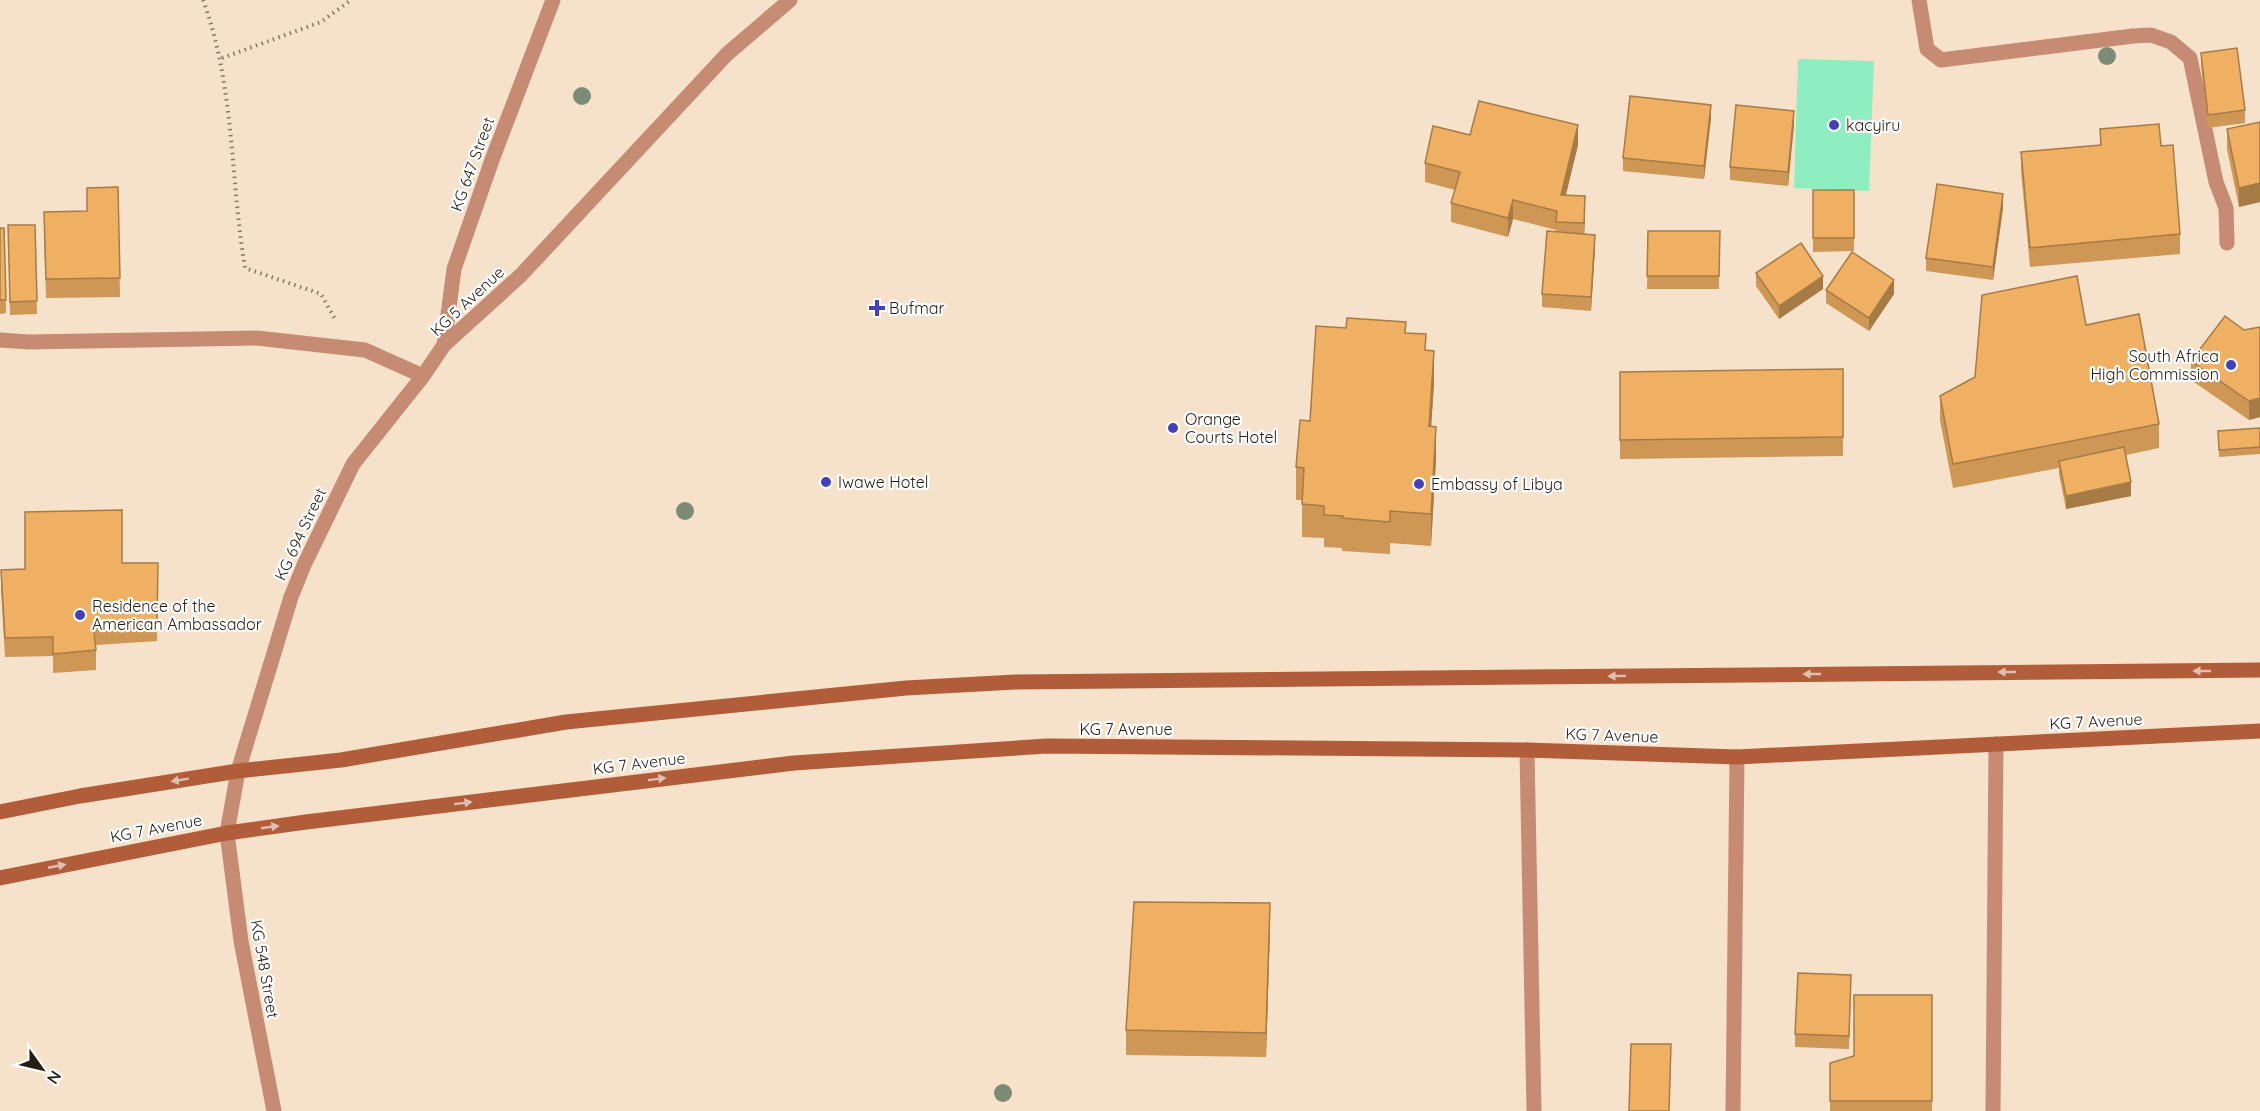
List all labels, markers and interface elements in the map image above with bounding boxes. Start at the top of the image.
street label: KG 647 Street [446,114,498,214]
place label: kacyiru [1846,115,1900,135]
marker: kacyiru [1827,118,1841,132]
street label: KG 5 Avenue [426,262,508,340]
place label: Bufmar [889,298,945,318]
marker: Bufmar [870,301,884,315]
place label: South Africa High Commission [2091,346,2219,384]
marker: South Africa High Commission [2224,358,2238,372]
place label: Orange Courts Hotel [1185,409,1277,447]
marker: Orange Courts Hotel [1166,421,1180,435]
place label: Iwawe Hotel [838,472,928,492]
place label: Embassy of Libya [1431,474,1563,494]
marker: Iwawe Hotel [819,475,833,489]
marker: Embassy of Libya [1412,477,1426,491]
street label: KG 694 Street [270,485,330,583]
place label: Residence of the American Ambassador [92,596,262,634]
marker: Residence of the American Ambassador [73,608,87,622]
one-way arrow [2192,666,2211,676]
one-way arrow [1997,667,2016,677]
one-way arrow [1802,669,1821,679]
one-way arrow [1607,671,1626,681]
street label: KG 7 Avenue [2049,709,2143,733]
street label: KG 7 Avenue [1079,719,1173,739]
street label: KG 7 Avenue [1565,723,1659,747]
street label: KG 7 Avenue [592,747,686,779]
one-way arrow [170,775,189,784]
one-way arrow [647,775,666,784]
one-way arrow [454,798,473,808]
street label: KG 7 Avenue [108,809,204,847]
one-way arrow [260,822,279,831]
one-way arrow [48,861,67,870]
street label: KG 548 Street [246,918,284,1020]
north arrow [12,1039,72,1099]
text: N [43,1067,66,1088]

